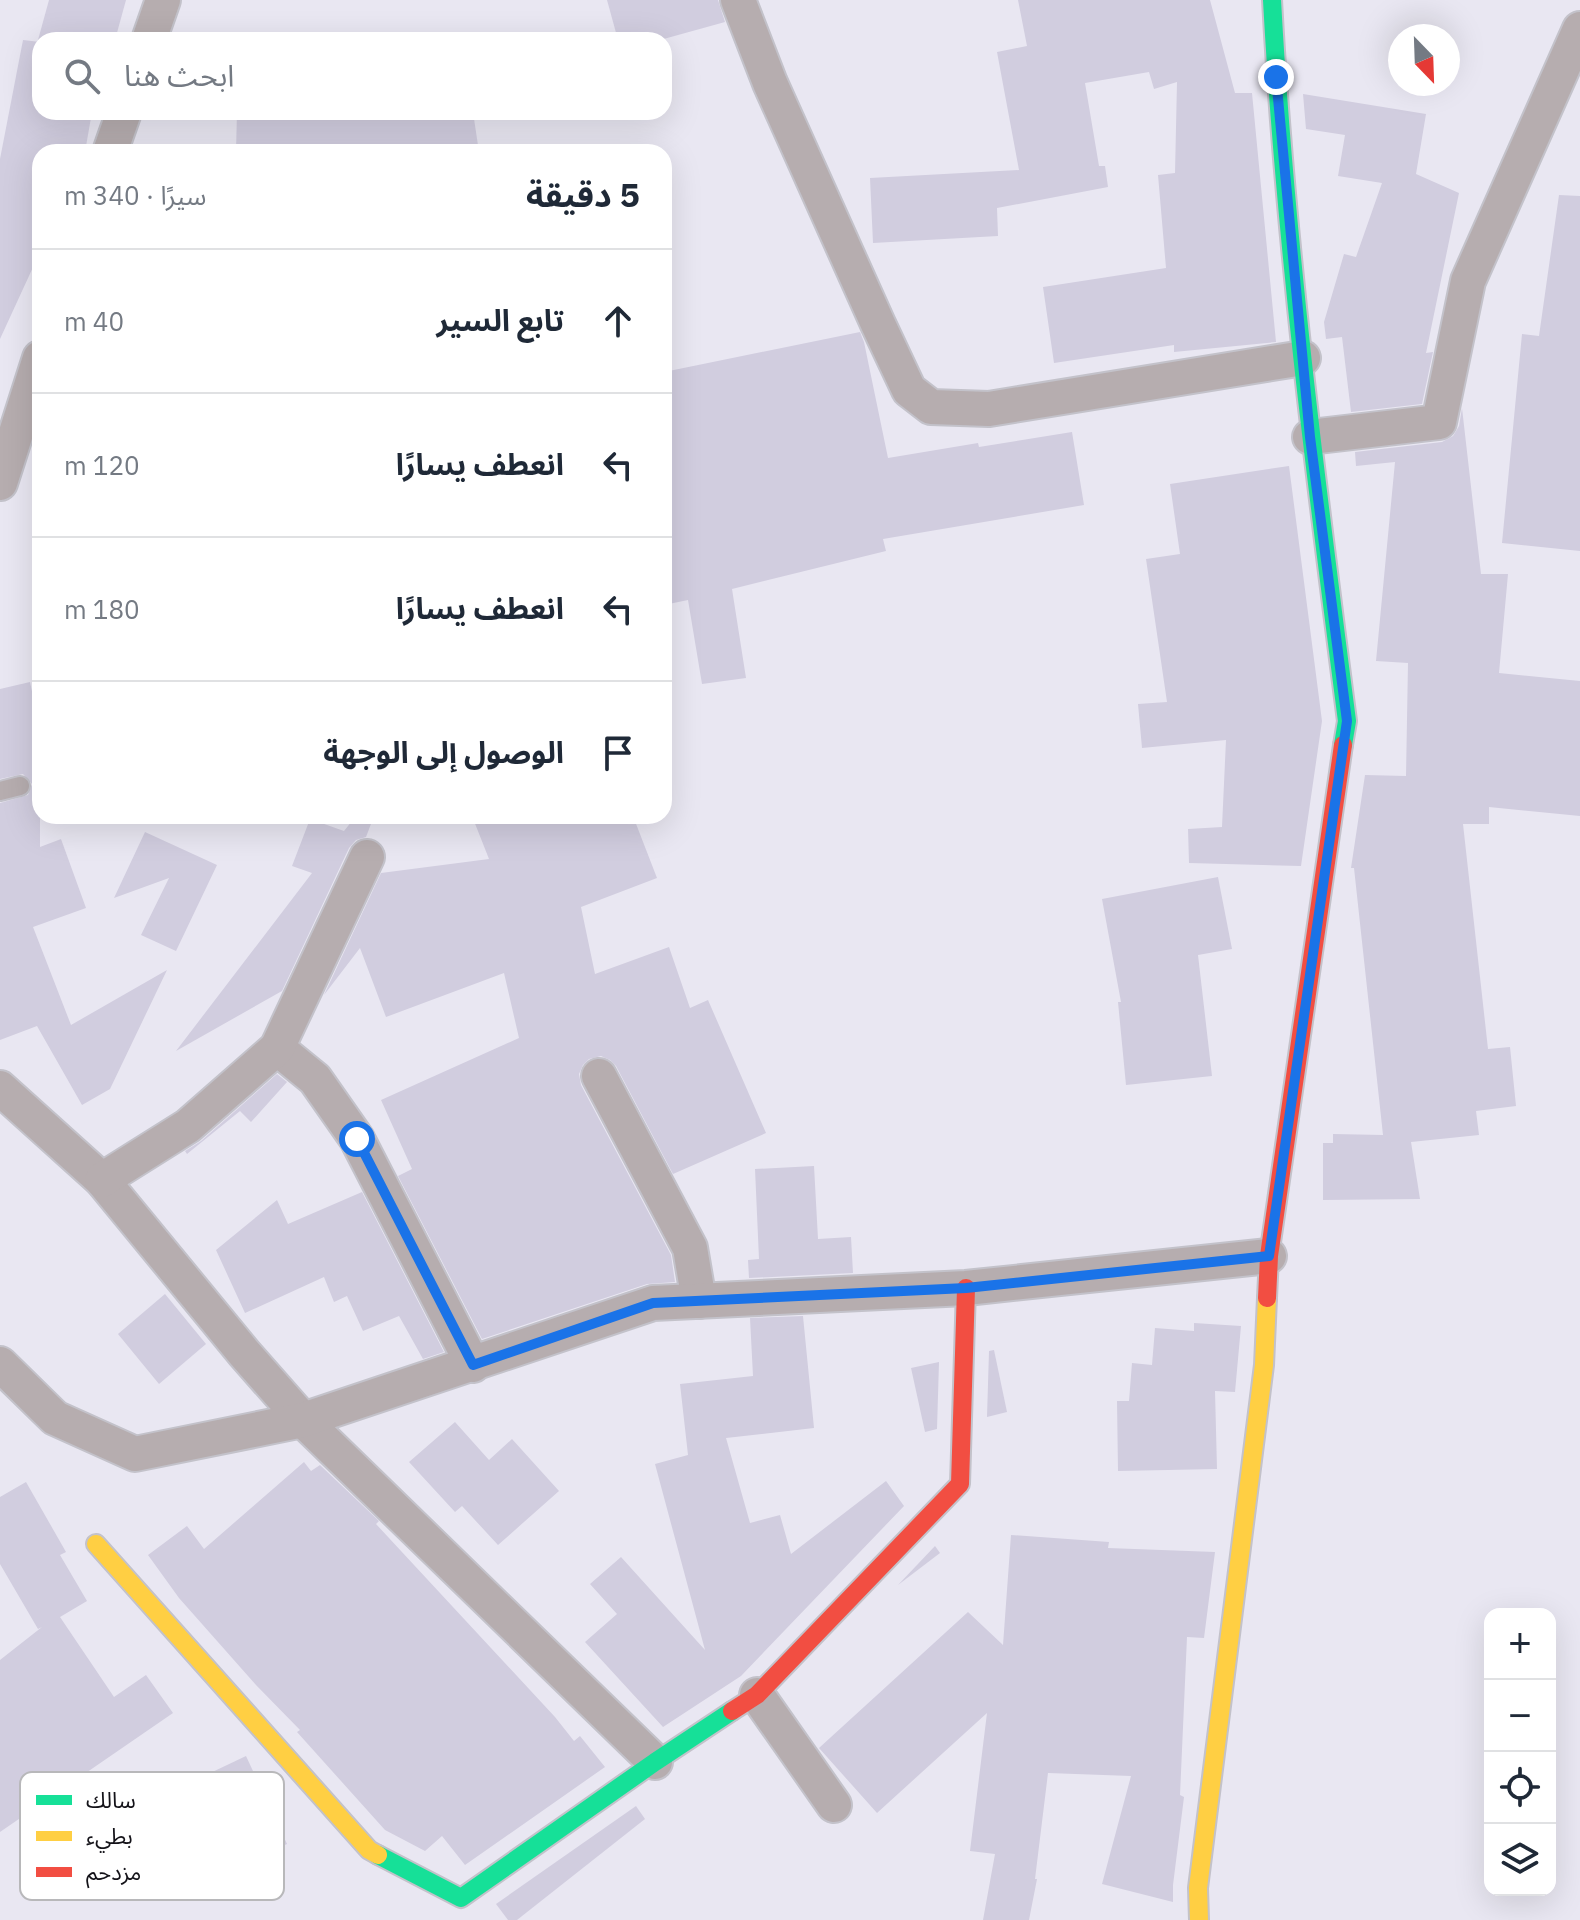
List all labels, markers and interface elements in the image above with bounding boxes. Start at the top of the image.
north arrow [1388,24,1460,96]
search box [32,32,672,120]
icon: search [60,54,104,98]
text: ابحث هنا [124,55,234,94]
route end [1258,59,1294,95]
text: 5 دقيقة [526,172,640,216]
text: سيرًا · 340 m [64,178,206,212]
icon: ahead [596,299,640,343]
text: تابع السير [437,300,564,339]
text: 40 m [64,304,124,338]
icon: left [596,443,640,487]
text: انعطف يسارًا [396,444,564,483]
text: 120 m [64,448,140,482]
icon: left [596,587,640,631]
text: انعطف يسارًا [396,588,564,627]
text: 180 m [64,592,140,626]
icon: arrive [596,731,640,775]
text: الوصول إلى الوجهة [323,732,564,771]
route start [339,1121,375,1157]
map controls [1484,1608,1556,1896]
button: + [1484,1608,1556,1680]
button: − [1484,1680,1556,1752]
button: locate [1484,1752,1556,1824]
legend [20,1772,284,1900]
text: سالك [86,1785,136,1814]
text: بطيء [86,1821,133,1853]
button: layers [1484,1824,1556,1896]
text: مزدحم [86,1857,141,1889]

